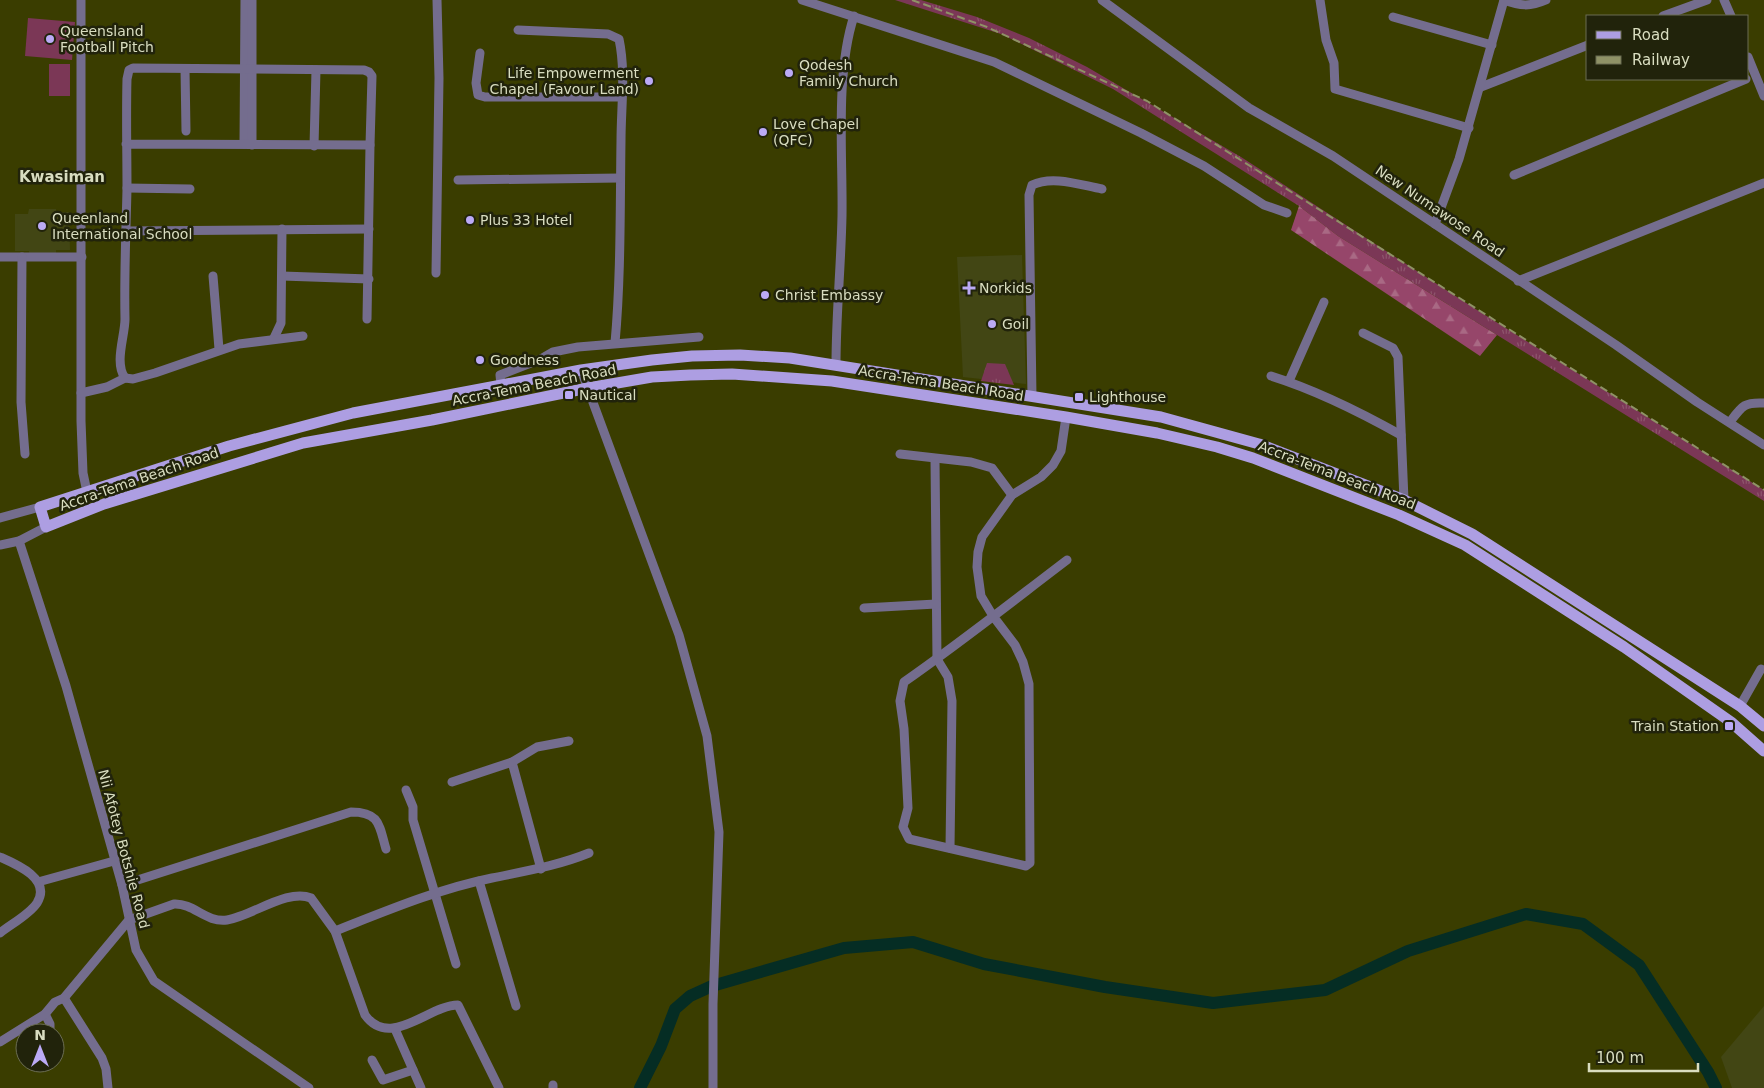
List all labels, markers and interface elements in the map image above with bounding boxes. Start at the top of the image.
legend [1586,15,1749,80]
place label: Queensland Football Pitch [60,23,154,55]
text: Road [1632,26,1670,44]
marker: Queensland Football Pitch [44,33,56,45]
text: Railway [1632,51,1690,69]
place label: Qodesh Family Church [799,57,898,89]
place label: Life Empowerment Chapel (Favour Land) [490,65,640,97]
marker: Qodesh Family Church [783,67,795,79]
marker: Life Empowerment Chapel (Favour Land) [643,75,655,87]
place label: Love Chapel (QFC) [773,116,859,148]
marker: Love Chapel (QFC) [757,126,769,138]
street label: New Numawose Road [1372,162,1508,260]
district label: Kwasiman [19,168,105,186]
place label: Queenland International School [52,210,192,242]
place label: Plus 33 Hotel [480,212,572,228]
marker: Plus 33 Hotel [464,214,476,226]
marker: Queenland International School [36,220,48,232]
place label: Norkids [979,280,1032,296]
marker: Norkids [963,282,975,294]
place label: Christ Embassy [775,287,883,303]
marker: Christ Embassy [759,289,771,301]
place label: Goil [1002,316,1029,332]
marker: Goil [986,318,998,330]
place label: Goodness [490,352,559,368]
marker: Goodness [474,354,486,366]
street label: Accra-Tema Beach Road [450,361,618,409]
street label: Accra-Tema Beach Road [857,362,1025,404]
place label: Nautical [579,387,636,403]
marker: Nautical [563,389,575,401]
place label: Lighthouse [1089,389,1166,405]
marker: Lighthouse [1073,391,1085,403]
street label: Accra-Tema Beach Road [1256,438,1418,512]
street label: Accra-Tema Beach Road [57,444,221,514]
place label: Train Station [1630,718,1719,734]
marker: Train Station [1723,720,1735,732]
street label: Nii Afotey Botshie Road [95,768,153,930]
north arrow [15,1023,65,1073]
text: N [34,1027,46,1043]
scale bar [1589,1040,1698,1072]
text: 100 m [1596,1049,1644,1067]

